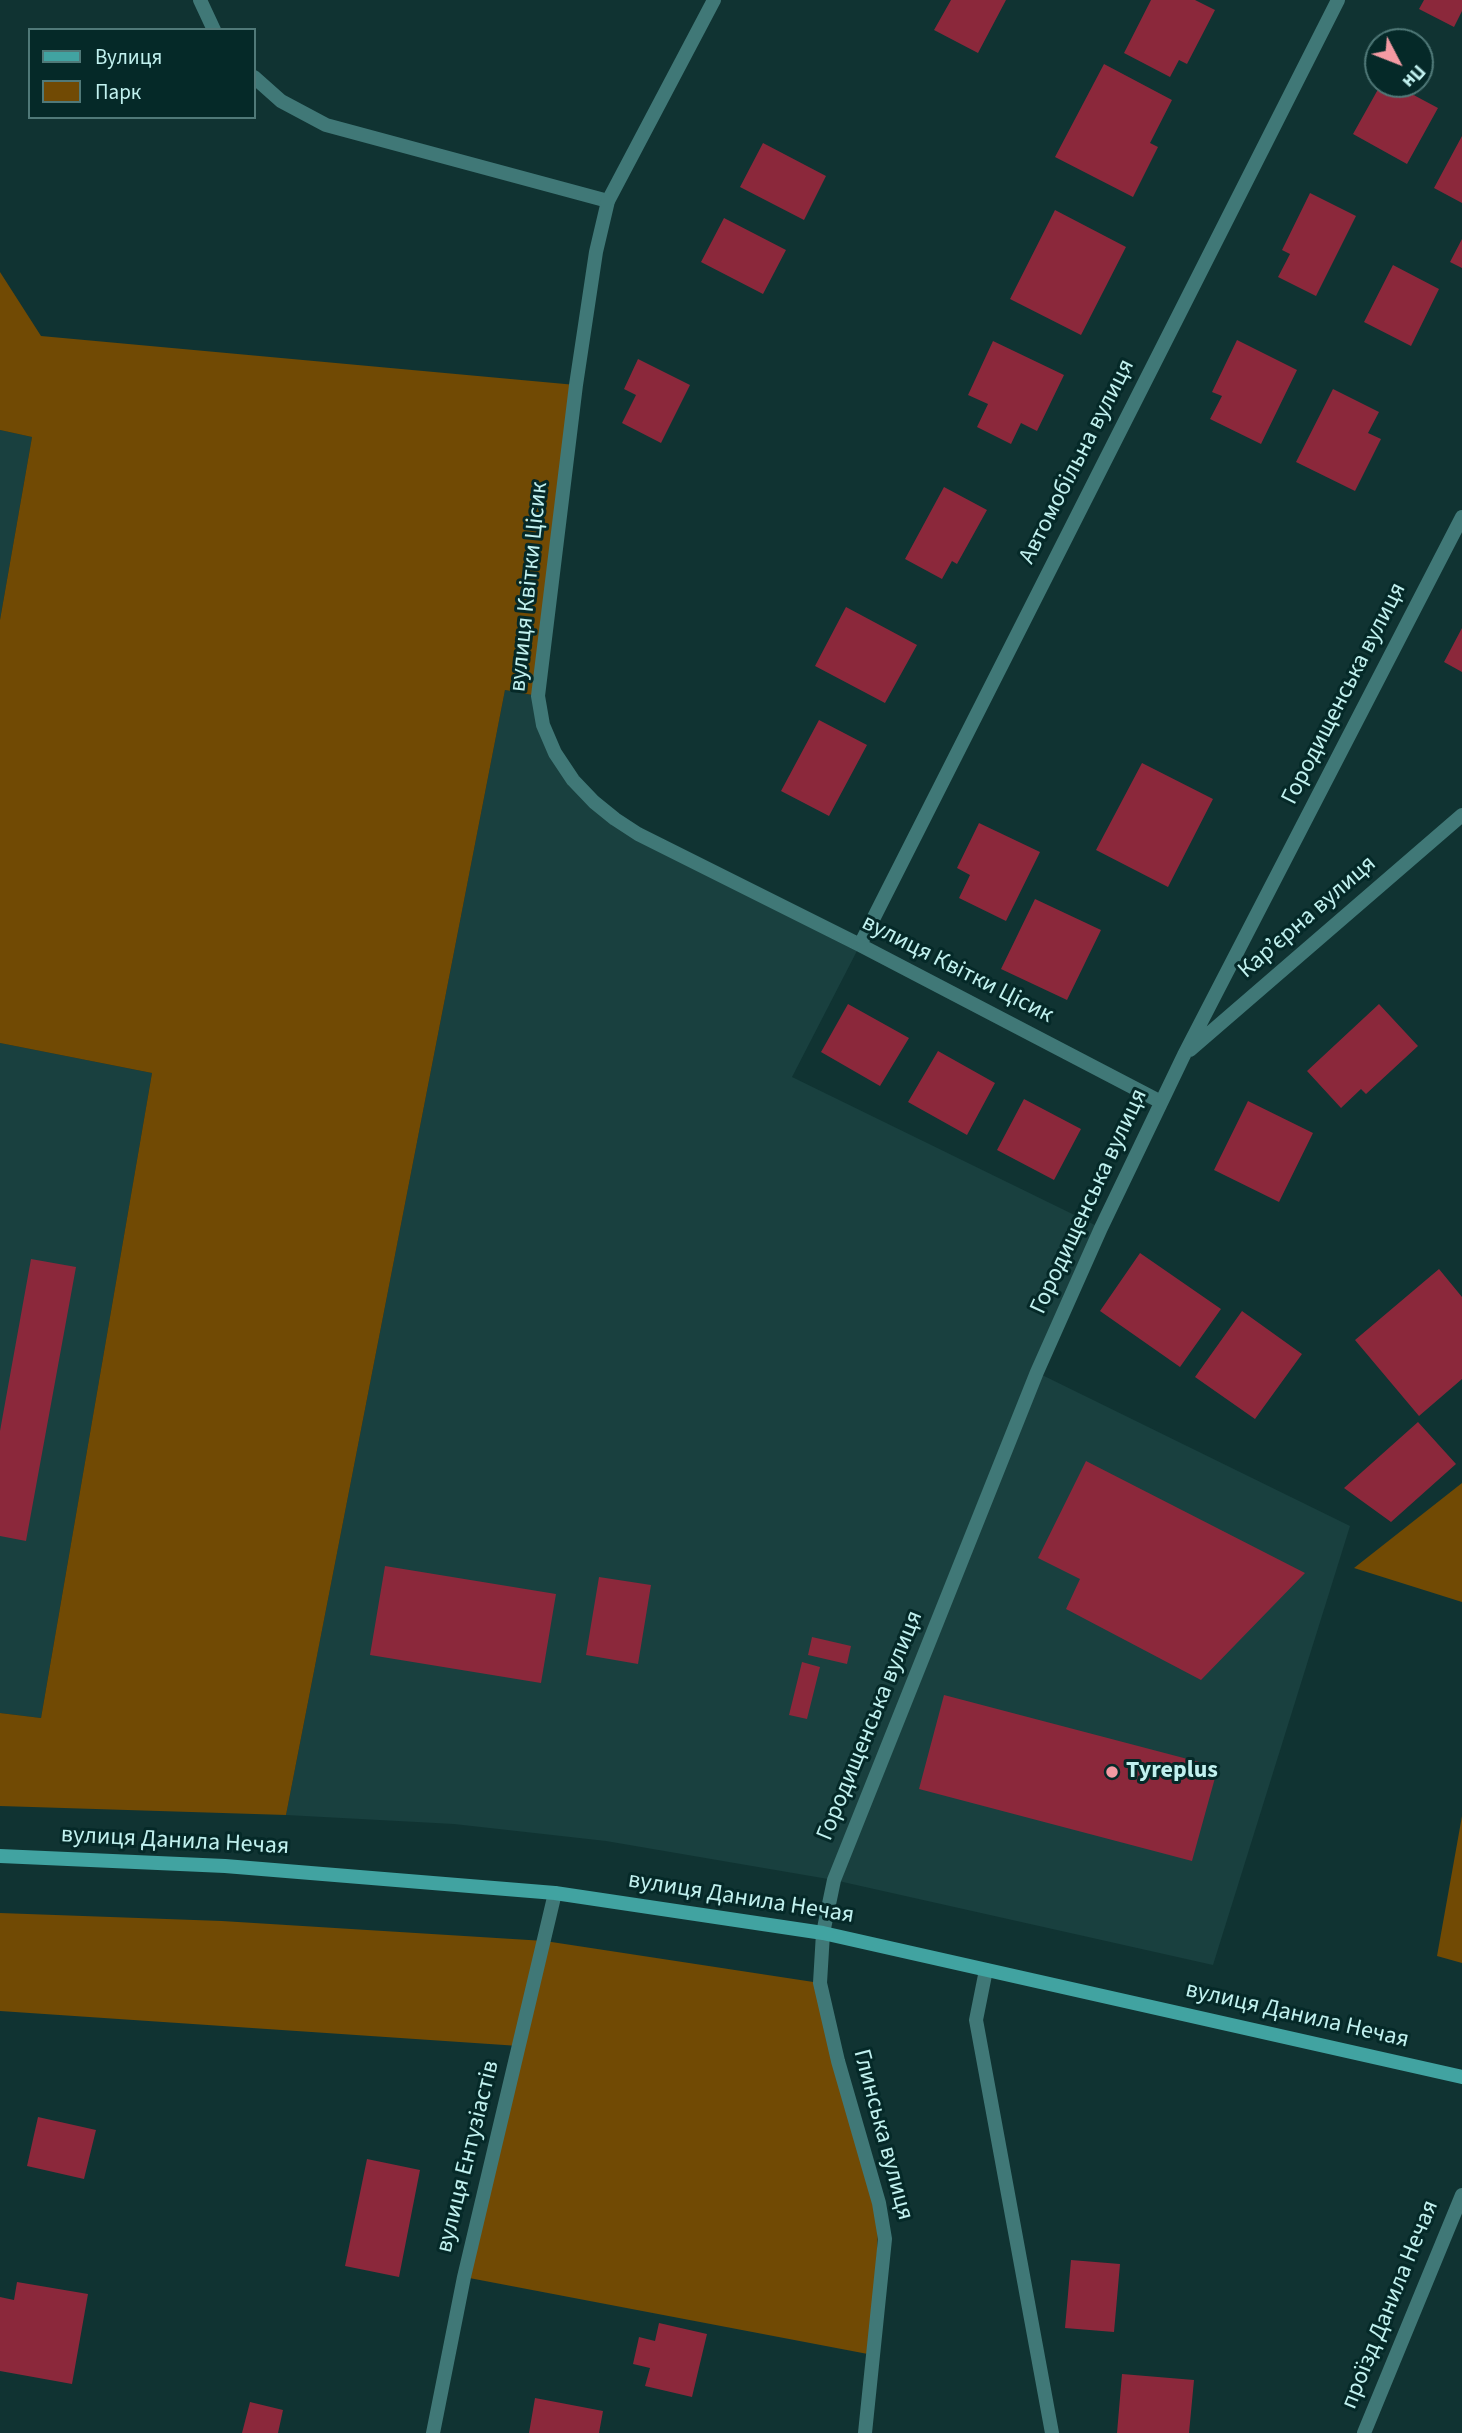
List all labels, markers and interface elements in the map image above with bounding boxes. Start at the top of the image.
legend [28,28,256,119]
north arrow [1364,28,1434,98]
text: Вулиця [95,42,162,72]
text: Пн [1396,58,1431,94]
text: Парк [95,77,141,107]
street label: Автомобільна вулиця [1014,355,1142,569]
street label: вулиця Квітки Цісик [505,481,555,693]
street label: Городищенська вулиця [1277,578,1413,810]
street label: Карʼєрна вулиця [1233,850,1383,986]
street label: вулиця Квітки Цісик [856,909,1058,1031]
street label: Городищенська вулиця [1025,1085,1155,1319]
street label: Городищенська вулиця [812,1607,930,1845]
place label: Tyreplus [1126,1758,1218,1786]
marker: Tyreplus [1104,1764,1120,1780]
street label: вулиця Данила Нечая [60,1822,290,1862]
street label: вулиця Данила Нечая [626,1867,856,1931]
street label: вулиця Данила Нечая [1182,1976,1412,2056]
street label: Глинська вулиця [845,2047,919,2223]
street label: вулиця Ентузіастів [431,2058,507,2256]
street label: проїзд Данила Нечая [1336,2196,1446,2414]

